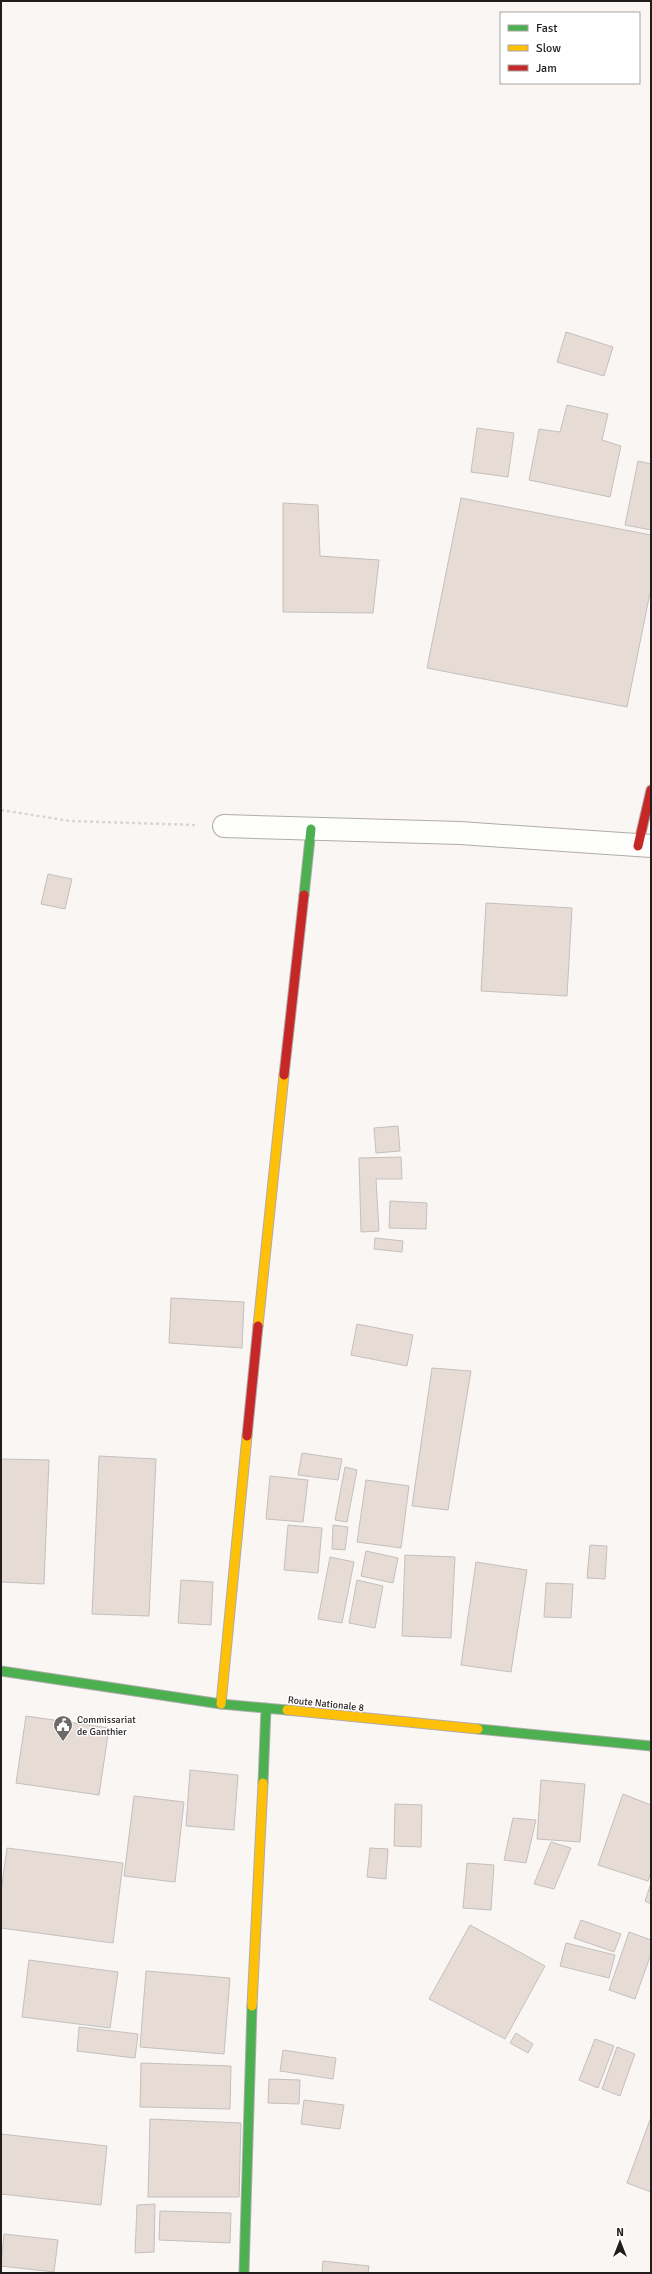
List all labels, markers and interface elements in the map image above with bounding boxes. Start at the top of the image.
legend [500,12,640,84]
text: Fast [536,21,557,36]
text: Slow [536,41,561,56]
text: Jam [536,61,557,76]
street label: Route Nationale 8 [287,1694,365,1714]
public building icon: Commissariat de Ganthier [52,1714,74,1742]
place label: Commissariat de Ganthier [77,1714,136,1738]
north arrow [600,2222,640,2262]
text: N [616,2226,624,2239]

